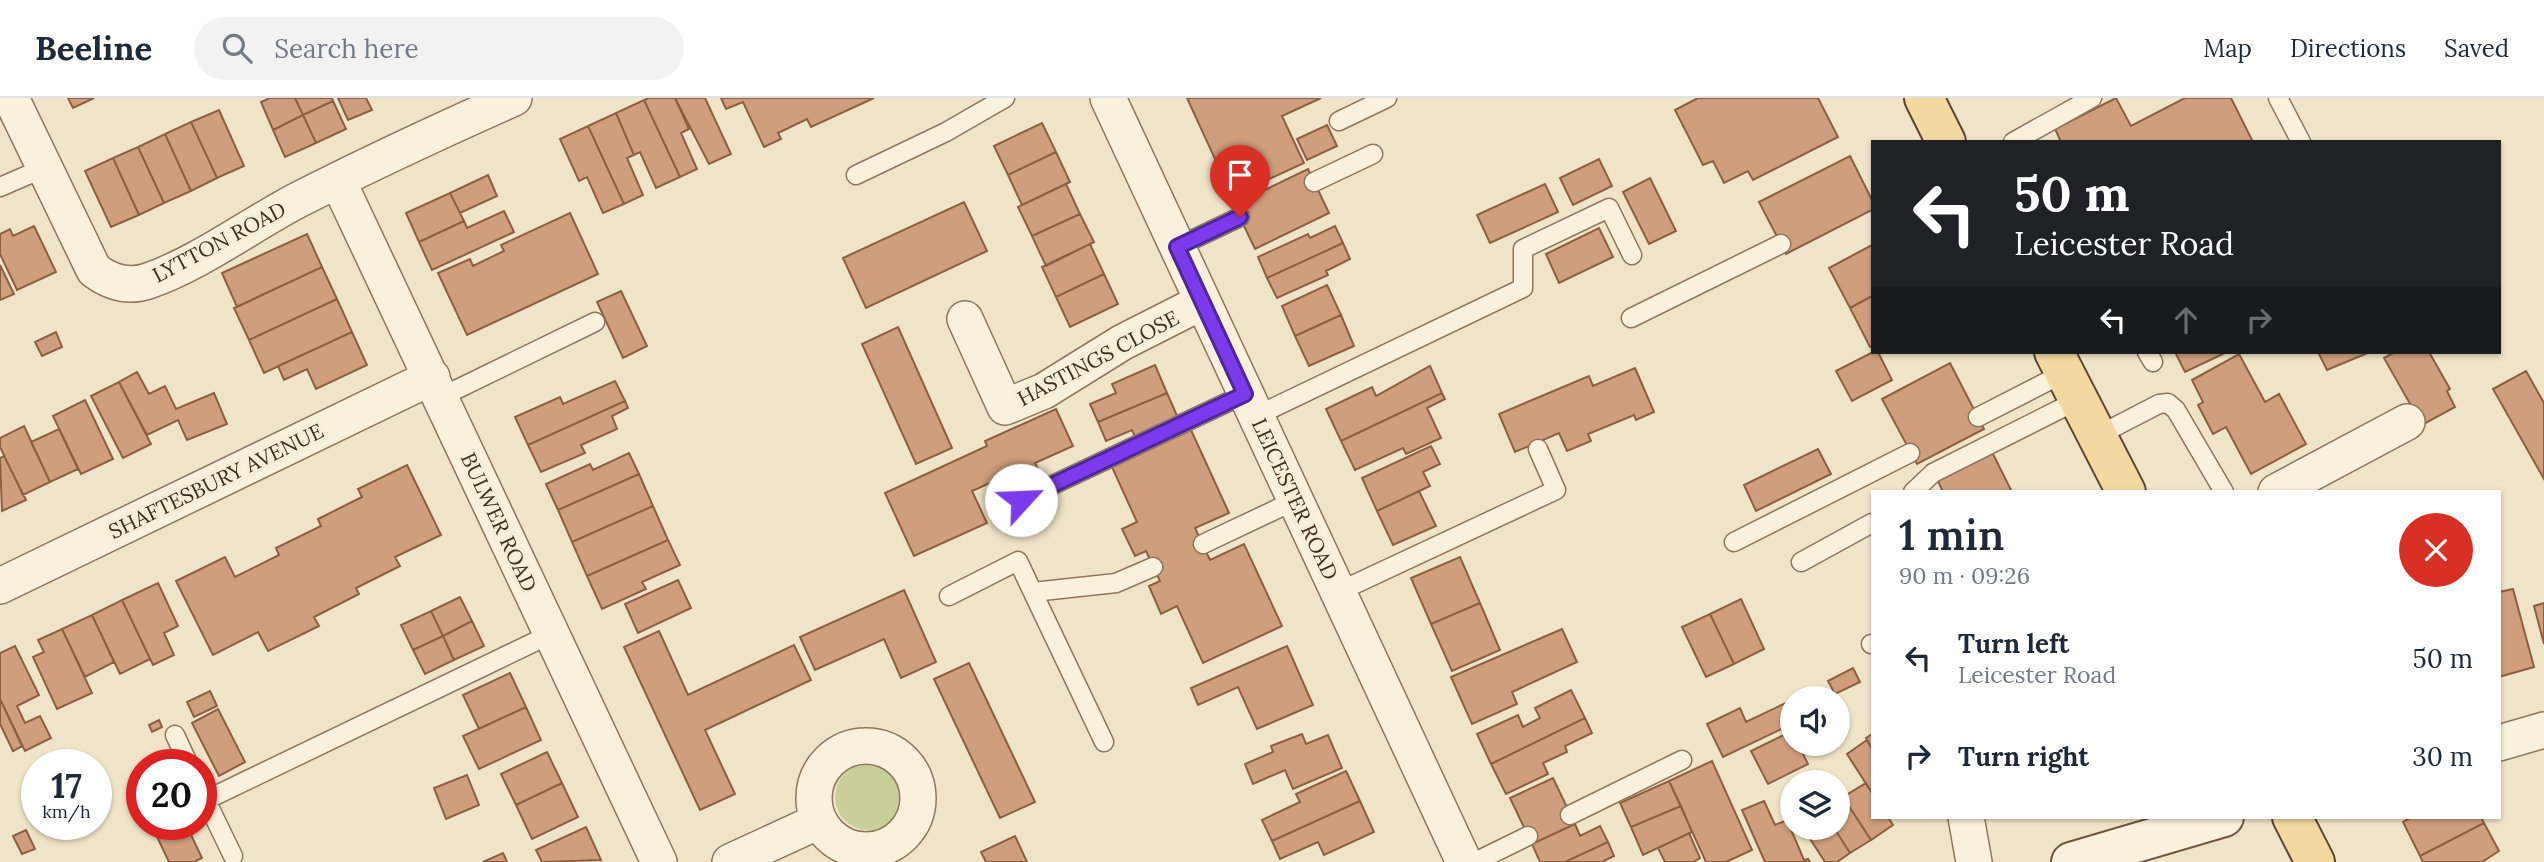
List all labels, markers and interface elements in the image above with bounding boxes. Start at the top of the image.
search box [194,17,684,80]
text: Beeline [35,27,152,69]
icon: search [218,29,256,67]
text: Search here [274,32,419,65]
text: Map [2203,33,2252,64]
text: Directions [2290,33,2406,64]
text: Saved [2444,33,2509,64]
pin [1210,145,1270,217]
icon: arrive [1221,156,1259,194]
text: 50 m [2014,162,2130,224]
icon: left [1899,168,1990,259]
street label: LYTTON ROAD [148,195,290,289]
text: Leicester Road [2014,223,2234,264]
icon: left [2094,301,2132,339]
icon: ahead [2167,301,2205,339]
icon: right [2240,301,2278,339]
street label: HASTINGS CLOSE [1013,304,1183,412]
street label: LEICESTER ROAD [1246,414,1344,584]
street label: SHAFTESBURY AVENUE [104,417,328,545]
street label: BULWER ROAD [455,448,543,596]
position arrow [984,463,1058,537]
text: 1 min [1899,508,2004,562]
button: close [2399,513,2473,587]
text: 90 m · 09:26 [1899,561,2030,590]
text: Turn left [1958,627,2069,660]
icon: left [1899,639,1937,677]
text: 50 m [2413,642,2473,675]
text: Leicester Road [1958,660,2116,689]
map controls [1780,686,1850,840]
button: sound [1780,686,1850,756]
icon: right [1899,737,1937,775]
text: Turn right [1958,740,2089,773]
text: 30 m [2412,740,2473,773]
speed limit sign: 20 [126,749,217,840]
text: 17 [51,763,82,808]
button: layers [1780,770,1850,840]
text: km/h [42,800,91,823]

